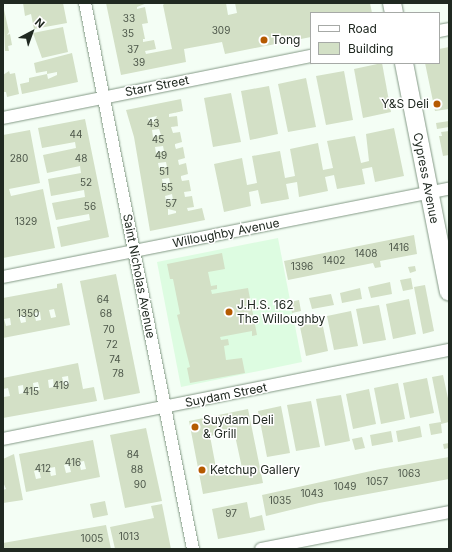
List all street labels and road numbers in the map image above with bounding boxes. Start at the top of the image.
street label: Starr Street [124,73,190,99]
street label: Cypress Avenue [410,131,442,225]
street label: Saint Nicholas Avenue [120,213,158,339]
street label: Willoughby Avenue [171,216,281,250]
street label: Suydam Street [184,380,268,410]

